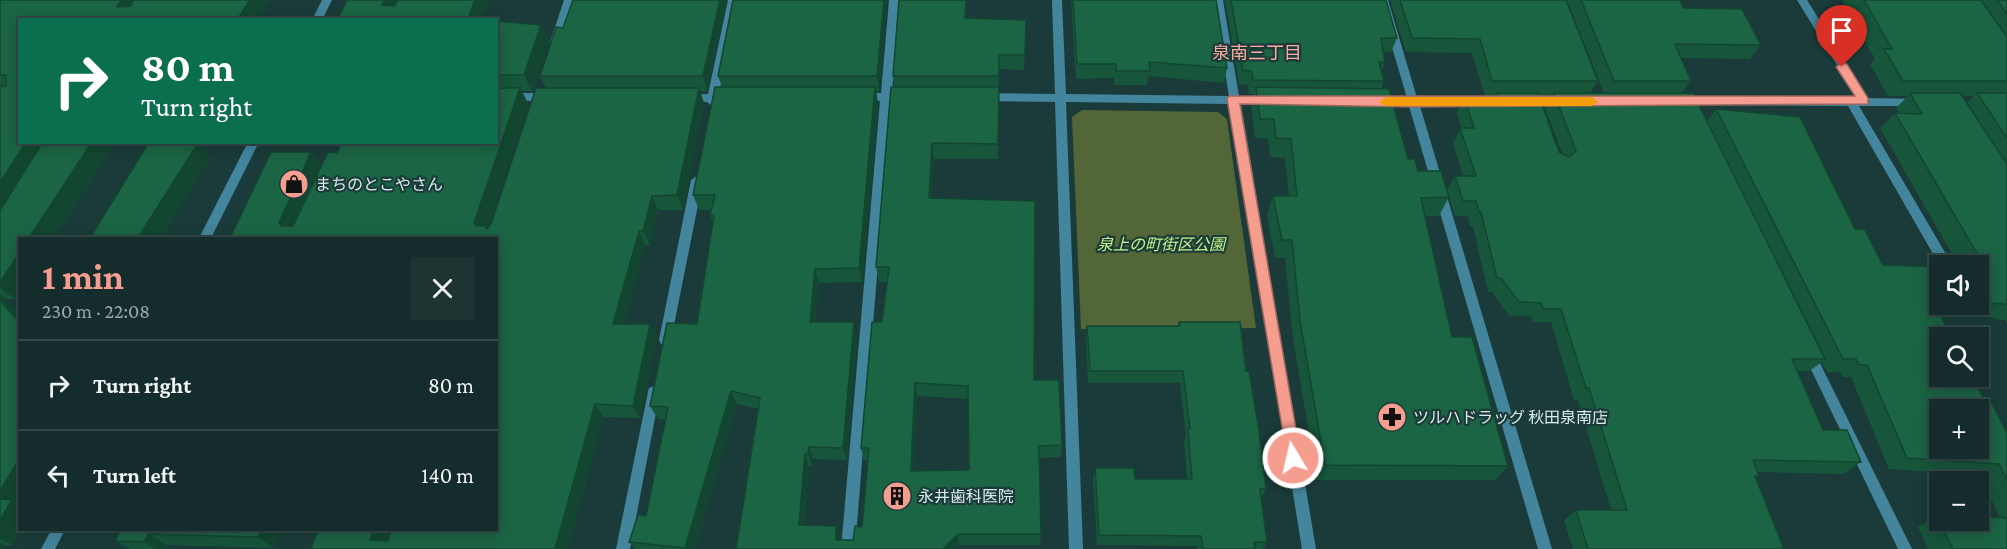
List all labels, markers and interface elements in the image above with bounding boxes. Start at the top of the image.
pin [1816,5,1867,67]
icon: arrive [1825,14,1858,47]
icon: right [42,42,120,120]
text: 80 m [141,43,235,90]
district label: 泉南三丁目 [1212,43,1302,63]
text: Turn right [141,92,252,122]
shop icon: まちのとこやさん [278,168,310,200]
place label: まちのとこやさん [315,176,443,193]
park label: 泉上の町街区公園 [1097,236,1227,253]
map controls [1929,255,1989,531]
button: sound [1929,255,1989,315]
text: 1 min [42,257,124,297]
button: close [411,257,474,320]
text: 230 m · 22:08 [42,300,150,322]
button: search [1929,327,1989,387]
icon: right [42,369,75,402]
text: Turn right [93,373,191,398]
text: 80 m [428,373,474,398]
button: + [1929,399,1989,459]
pharmacy icon: ツルハドラッグ 秋田泉南店 [1376,401,1408,433]
place label: ツルハドラッグ 秋田泉南店 [1413,409,1608,426]
position arrow [1261,426,1325,490]
icon: left [42,459,75,492]
text: Turn left [93,463,176,488]
text: 140 m [421,463,474,488]
button: − [1929,471,1989,531]
building icon: 永井歯科医院 [881,480,913,512]
place label: 永井歯科医院 [918,488,1014,505]

